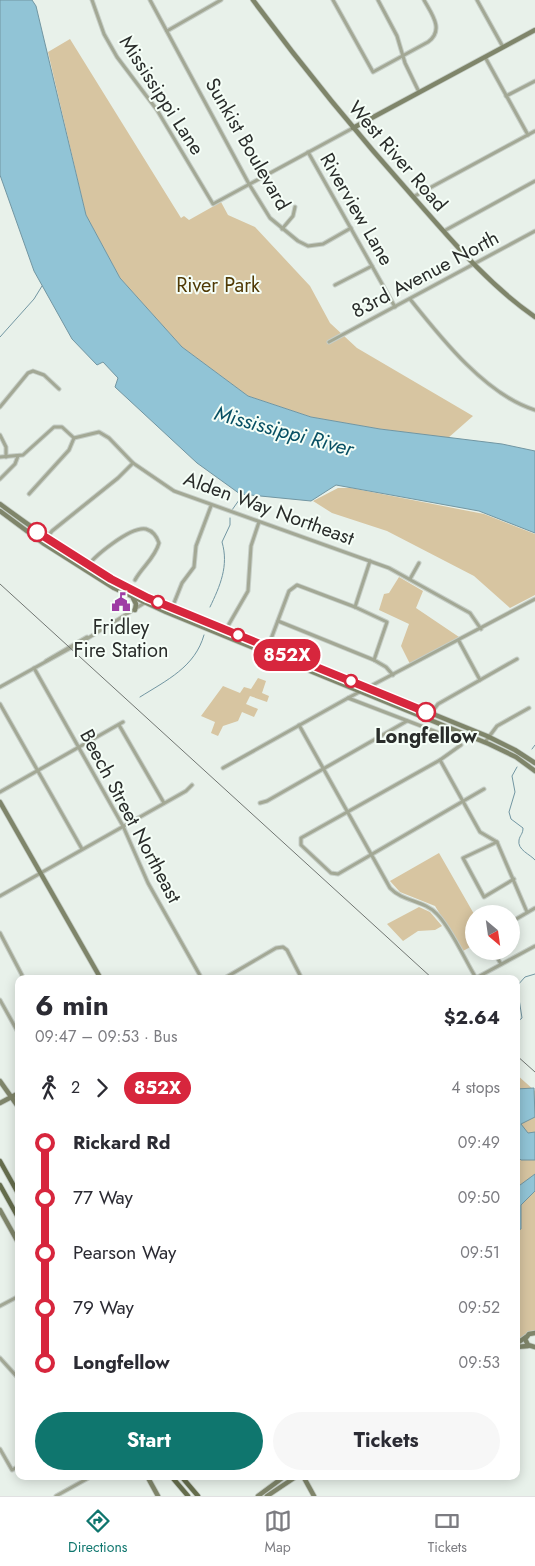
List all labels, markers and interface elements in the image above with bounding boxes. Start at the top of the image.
street label: Mississippi Lane [112,30,211,161]
street label: Sunkist Boulevard [198,73,297,216]
street label: West River Road [341,95,454,218]
street label: Riverview Lane [313,148,401,271]
street label: 83rd Avenue North [346,223,504,326]
park label: River Park [176,271,260,300]
water label: Mississippi River [211,398,358,464]
street label: Alden Way Northeast [180,464,358,553]
unlabelled marker [27,522,47,542]
public building icon: Fridley Fire Station [110,591,132,613]
unlabelled marker [151,595,165,609]
place label: Fridley Fire Station [74,613,168,665]
unlabelled marker [231,628,245,642]
line badge: 852X [252,639,322,671]
text: 852X [263,642,311,668]
unlabelled marker [344,674,358,688]
marker: Longfellow [416,702,436,722]
place label: Longfellow [375,722,478,751]
street label: Beech Street Northeast [72,724,189,908]
north arrow [465,905,520,960]
map controls [465,905,520,960]
text: 6 min [35,985,109,1026]
text: $2.64 [444,1004,500,1031]
text: 09:47 – 09:53 · Bus [35,1025,177,1048]
icon: walk [35,1074,63,1102]
icon: forward [88,1074,116,1102]
text: 852X [134,1075,181,1101]
text: 2 [71,1076,80,1099]
text: 4 stops [451,1076,500,1099]
text: Rickard Rd [73,1129,170,1156]
text: 09:49 [458,1131,500,1154]
text: 77 Way [73,1184,133,1211]
text: 09:50 [458,1186,500,1209]
text: Pearson Way [73,1239,176,1266]
text: 09:51 [460,1241,500,1264]
text: 79 Way [73,1294,134,1321]
text: 09:52 [458,1296,500,1319]
text: Longfellow [73,1349,170,1376]
text: 09:53 [459,1351,500,1374]
button: Start [35,1412,263,1470]
button: Tickets [273,1412,500,1470]
tab: Directions [68,1507,127,1557]
tab: Map [264,1507,292,1557]
tab: Tickets [428,1507,467,1557]

